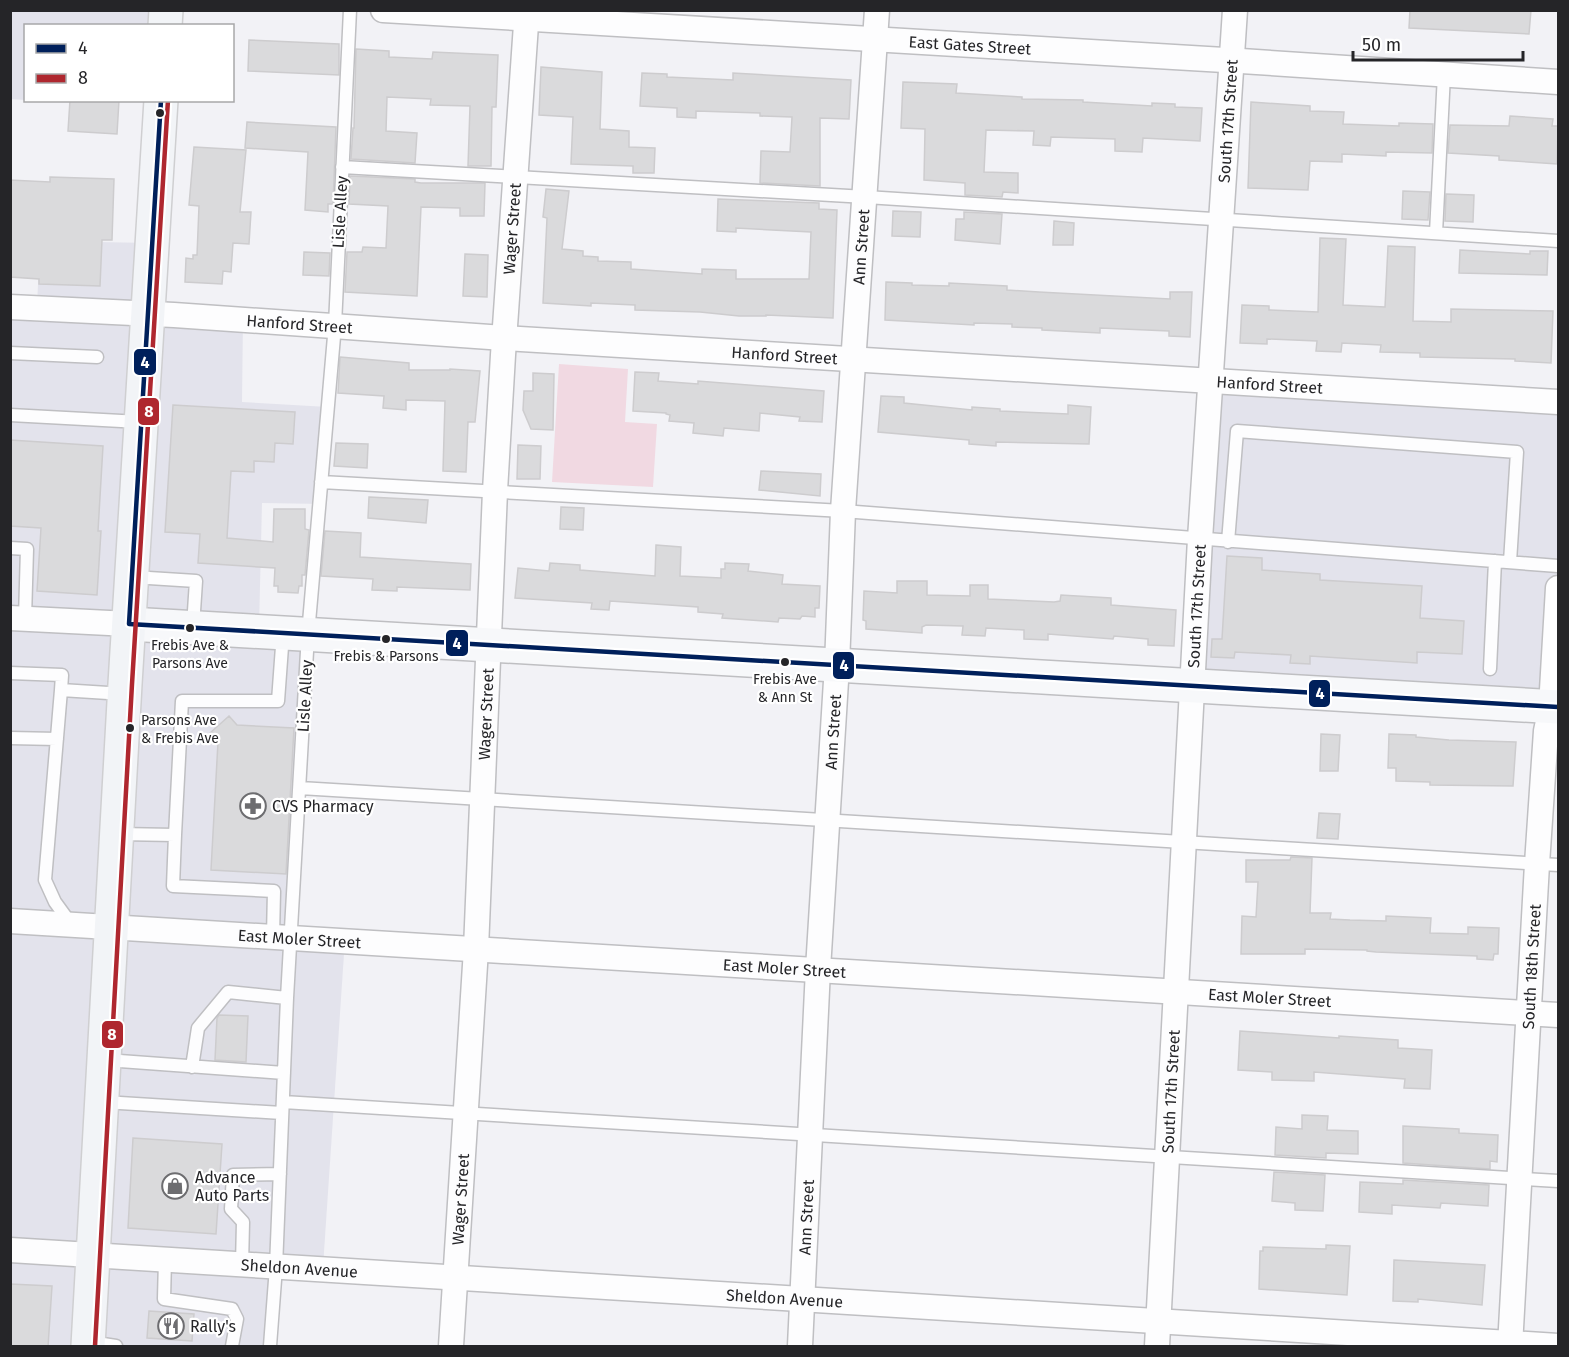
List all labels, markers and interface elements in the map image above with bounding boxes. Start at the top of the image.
legend [24,24,234,102]
scale bar [1353,24,1522,62]
street label: East Gates Street [908,32,1032,58]
text: 50 m [1362,34,1401,56]
text: 4 [78,37,88,59]
street label: South 17th Street [1214,58,1241,183]
text: 8 [78,67,88,89]
unlabelled marker [154,107,166,119]
street label: Lisle Alley [329,175,351,249]
street label: Wager Street [499,182,524,275]
street label: Ann Street [849,208,873,285]
street label: Hanford Street [246,311,354,337]
street label: Hanford Street [731,342,838,368]
line badge: 4 [133,348,157,376]
text: 4 [140,353,150,372]
street label: Hanford Street [1216,372,1324,397]
line badge: 8 [137,397,160,426]
text: 8 [144,402,154,421]
street label: South 17th Street [1184,544,1209,668]
marker: Frebis Ave & Parsons Ave [184,622,196,634]
line badge: 4 [445,629,469,657]
marker: Frebis & Parsons [380,633,392,645]
text: 4 [452,634,462,653]
place label: Frebis Ave & Parsons Ave [151,637,229,672]
place label: Frebis & Parsons [333,648,439,665]
line badge: 4 [832,651,855,680]
marker: Frebis Ave & Ann St [779,656,791,668]
text: 4 [839,656,849,675]
street label: Lisle Alley [294,659,316,733]
street label: Wager Street [474,667,497,760]
place label: Frebis Ave & Ann St [753,671,817,706]
line badge: 4 [1308,679,1331,708]
text: 4 [1315,684,1325,703]
street label: Ann Street [821,693,845,770]
place label: Parsons Ave & Frebis Ave [141,712,219,747]
marker: Parsons Ave & Frebis Ave [124,722,136,734]
pharmacy icon: CVS Pharmacy [238,791,268,821]
place label: CVS Pharmacy [272,797,374,816]
street label: South 18th Street [1518,903,1544,1030]
street label: East Moler Street [237,925,362,952]
street label: East Moler Street [722,955,847,981]
street label: East Moler Street [1207,984,1332,1011]
line badge: 8 [101,1020,124,1049]
text: 8 [107,1025,117,1044]
street label: South 17th Street [1158,1029,1183,1154]
street label: Wager Street [448,1153,473,1246]
place label: Advance Auto Parts [195,1168,269,1205]
shop icon: Advance Auto Parts [160,1171,190,1201]
street label: Ann Street [795,1179,817,1255]
street label: Sheldon Avenue [240,1255,359,1281]
street label: Sheldon Avenue [725,1285,844,1311]
restaurant icon: Rally's [156,1311,186,1341]
place label: Rally's [190,1317,236,1336]

